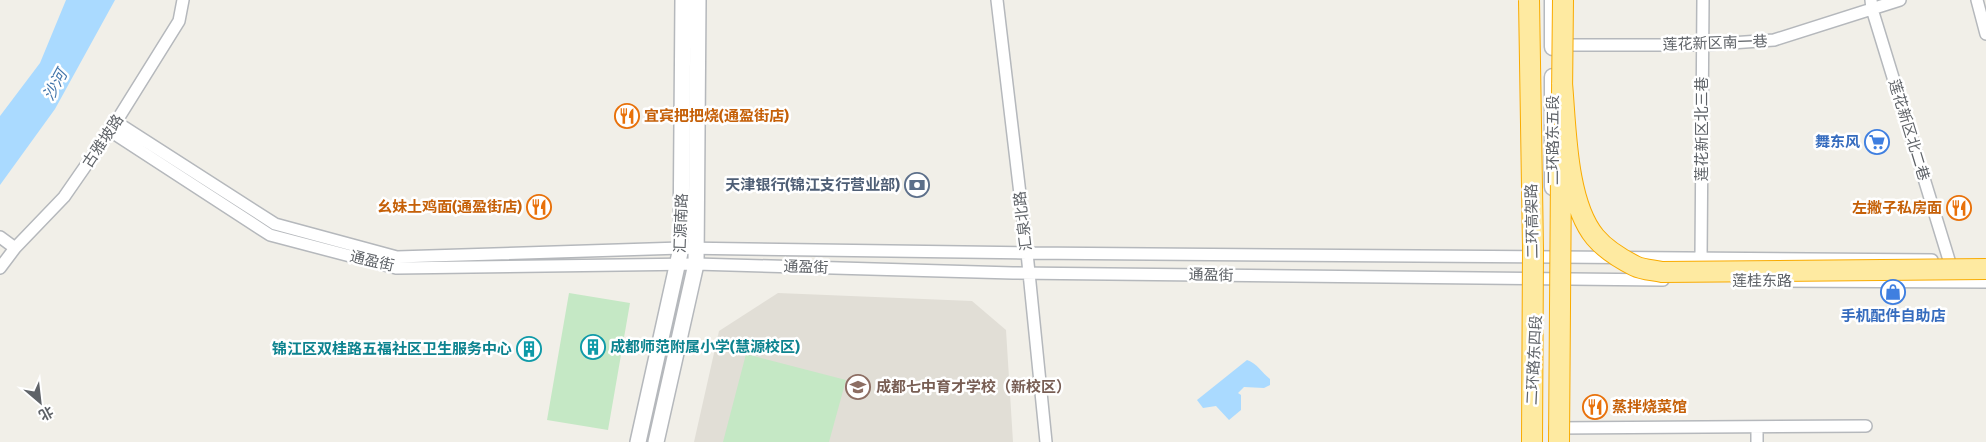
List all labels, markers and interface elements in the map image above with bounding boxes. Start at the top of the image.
street label: 莲花新区南一巷 [1662,32,1768,54]
water label: 沙河 [39,64,73,104]
street label: 莲花新区北三巷 [1693,76,1711,182]
street label: 莲花新区北二巷 [1885,77,1933,183]
street label: 二环路东五段 [1544,95,1562,185]
restaurant icon: 宜宾把把烧(通盈街店) [614,103,640,129]
place label: 宜宾把把烧(通盈街店) [644,107,789,125]
street label: 古雅坡路 [79,111,127,171]
supermarket icon: 舞东风 [1864,129,1890,155]
place label: 舞东风 [1815,133,1860,151]
bank icon: 天津银行(锦江支行营业部) [904,172,930,198]
place label: 天津银行(锦江支行营业部) [725,176,900,194]
street label: 二环高架路 [1522,183,1542,259]
street label: 汇泉北路 [1010,190,1036,252]
street label: 汇源南路 [671,193,691,253]
restaurant icon: 幺妹土鸡面(通盈街店) [526,194,552,220]
restaurant icon: 左撇子私房面 [1946,195,1972,221]
place label: 幺妹土鸡面(通盈街店) [377,198,522,216]
place label: 左撇子私房面 [1852,199,1942,217]
street label: 通盈街 [348,247,396,275]
street label: 通盈街 [783,257,829,277]
street label: 通盈街 [1188,266,1234,284]
street label: 莲桂东路 [1732,272,1792,290]
shop icon: 手机配件自助店 [1880,279,1906,305]
place label: 手机配件自助店 [1840,307,1946,325]
street label: 二环路东四段 [1523,315,1545,405]
building icon: 成都师范附属小学(慧源校区) [580,334,606,360]
building icon: 锦江区双桂路五福社区卫生服务中心 [516,336,542,362]
place label: 成都师范附属小学(慧源校区) [610,338,800,356]
place label: 锦江区双桂路五福社区卫生服务中心 [272,340,512,358]
school or university icon: 成都七中育才学校（新校区） [845,374,871,400]
north arrow [15,377,65,427]
place label: 成都七中育才学校（新校区） [876,378,1071,396]
restaurant icon: 蒸拌烧菜馆 [1582,394,1608,420]
place label: 蒸拌烧菜馆 [1612,398,1687,416]
text: 北 [36,402,56,424]

